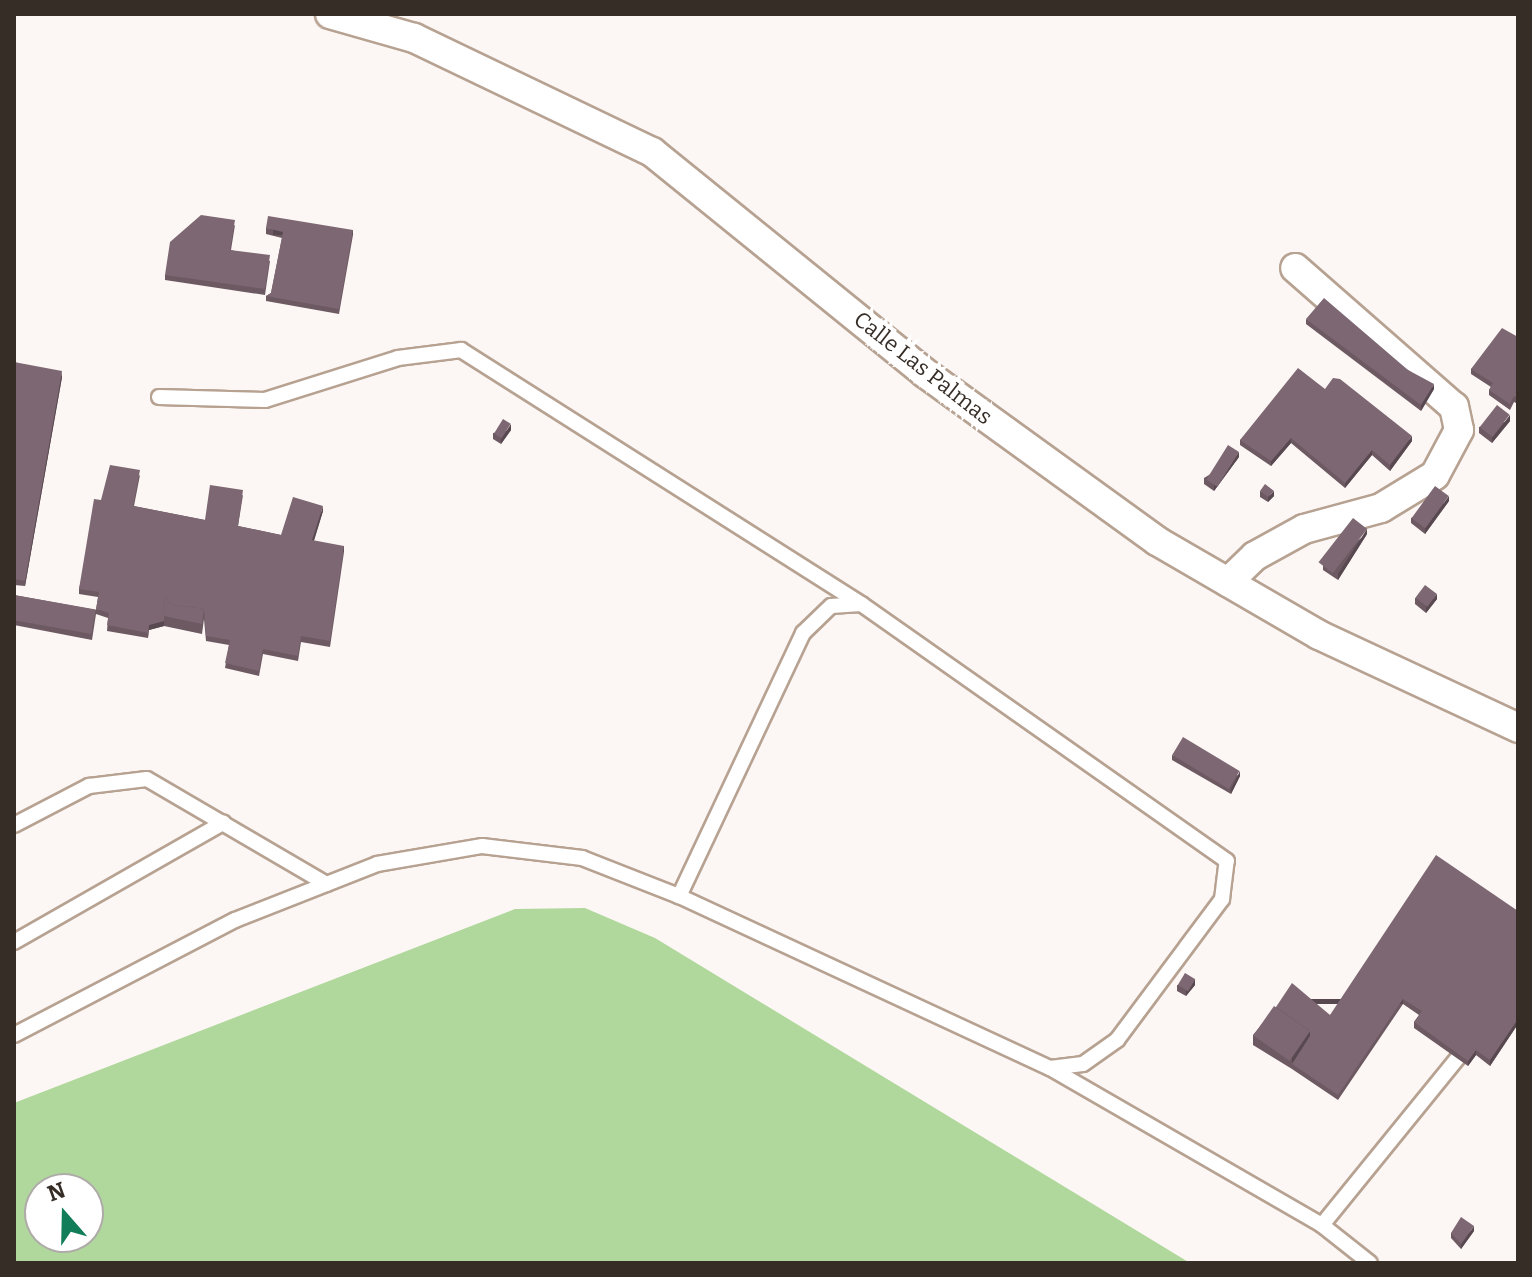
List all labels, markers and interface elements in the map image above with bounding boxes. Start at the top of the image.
street label: Calle Las Palmas [849,306,997,430]
north arrow [24,1173,104,1253]
text: N [44,1176,69,1207]

